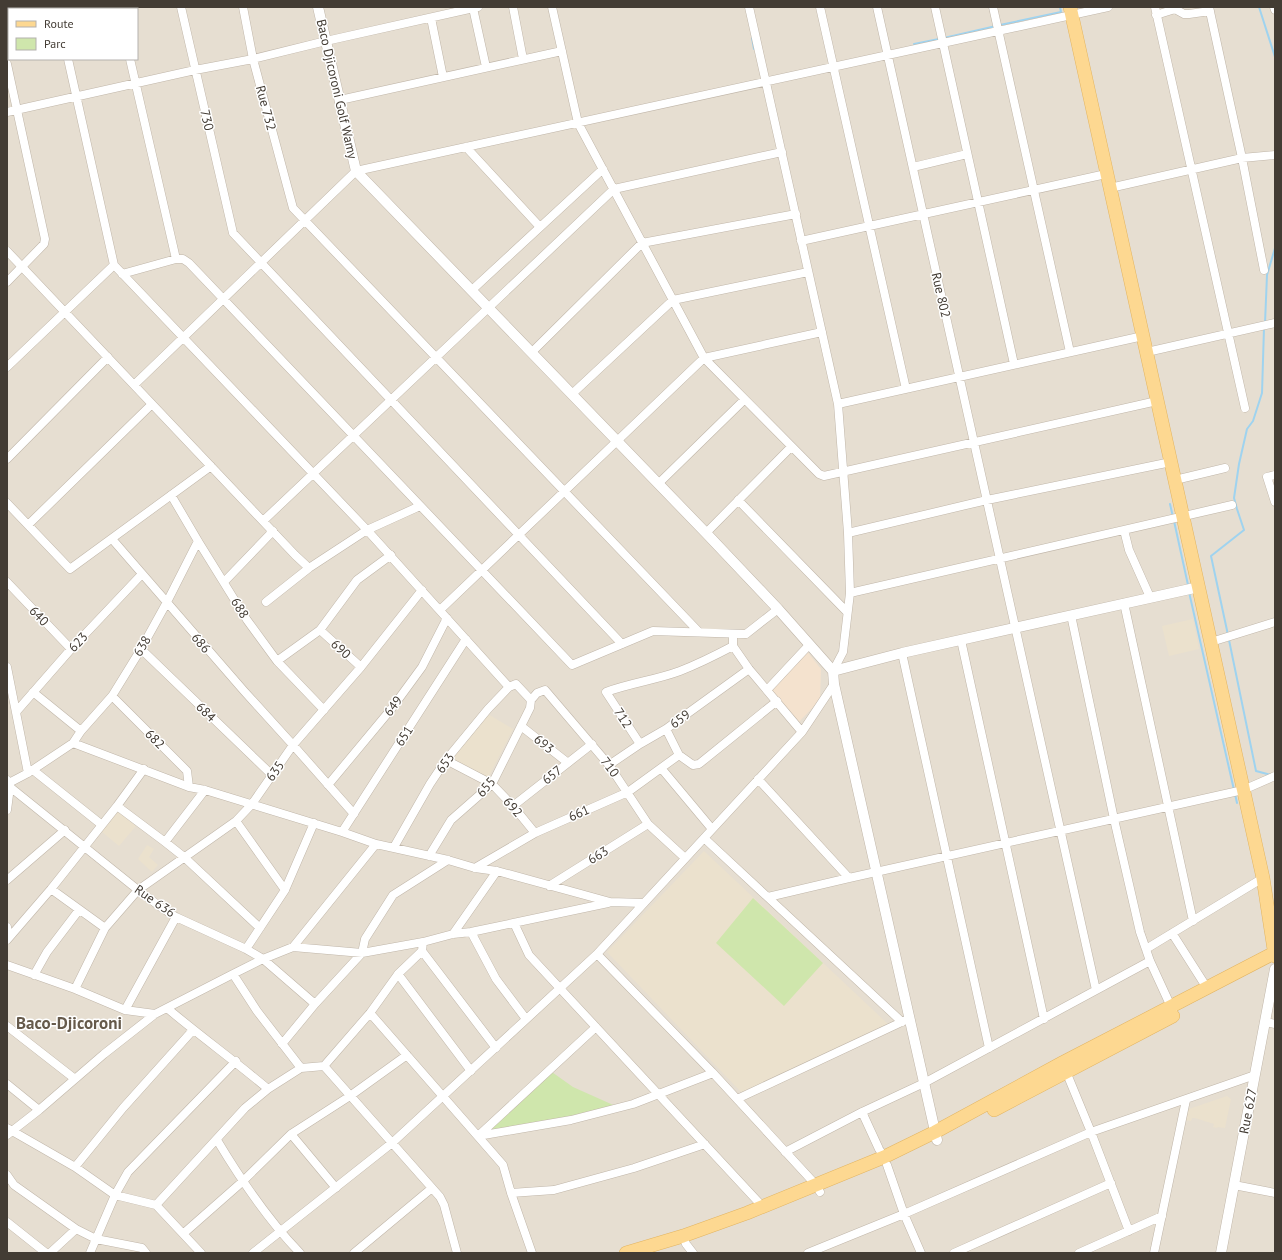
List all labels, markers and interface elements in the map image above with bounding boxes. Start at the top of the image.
legend [8,8,138,60]
text: Route [44,16,74,31]
street label: Baco Djicoroni Golf Wamy [313,17,361,161]
text: Parc [44,36,66,51]
street label: Rue 732 [252,84,280,132]
street label: 730 [196,108,218,132]
street label: Rue 802 [928,271,954,319]
street label: 688 [227,594,253,622]
street label: 640 [25,602,53,630]
street label: 623 [65,628,91,656]
street label: 686 [188,629,214,657]
street label: 638 [129,633,155,659]
street label: 690 [327,636,355,662]
street label: 649 [380,692,406,720]
street label: 684 [192,698,220,726]
street label: 712 [610,704,636,732]
street label: 659 [666,706,694,732]
street label: 651 [391,722,417,750]
street label: 682 [141,725,169,753]
street label: 693 [530,731,558,757]
street label: 653 [432,749,458,777]
street label: 710 [597,753,623,781]
street label: 635 [262,757,288,785]
street label: 657 [538,762,566,788]
street label: 655 [473,773,499,801]
street label: 692 [500,793,526,821]
street label: 661 [566,801,592,825]
street label: 663 [584,842,612,868]
street label: Rue 636 [131,881,179,921]
district label: Baco-Djicoroni [16,1012,122,1034]
street label: Rue 627 [1235,1087,1261,1135]

